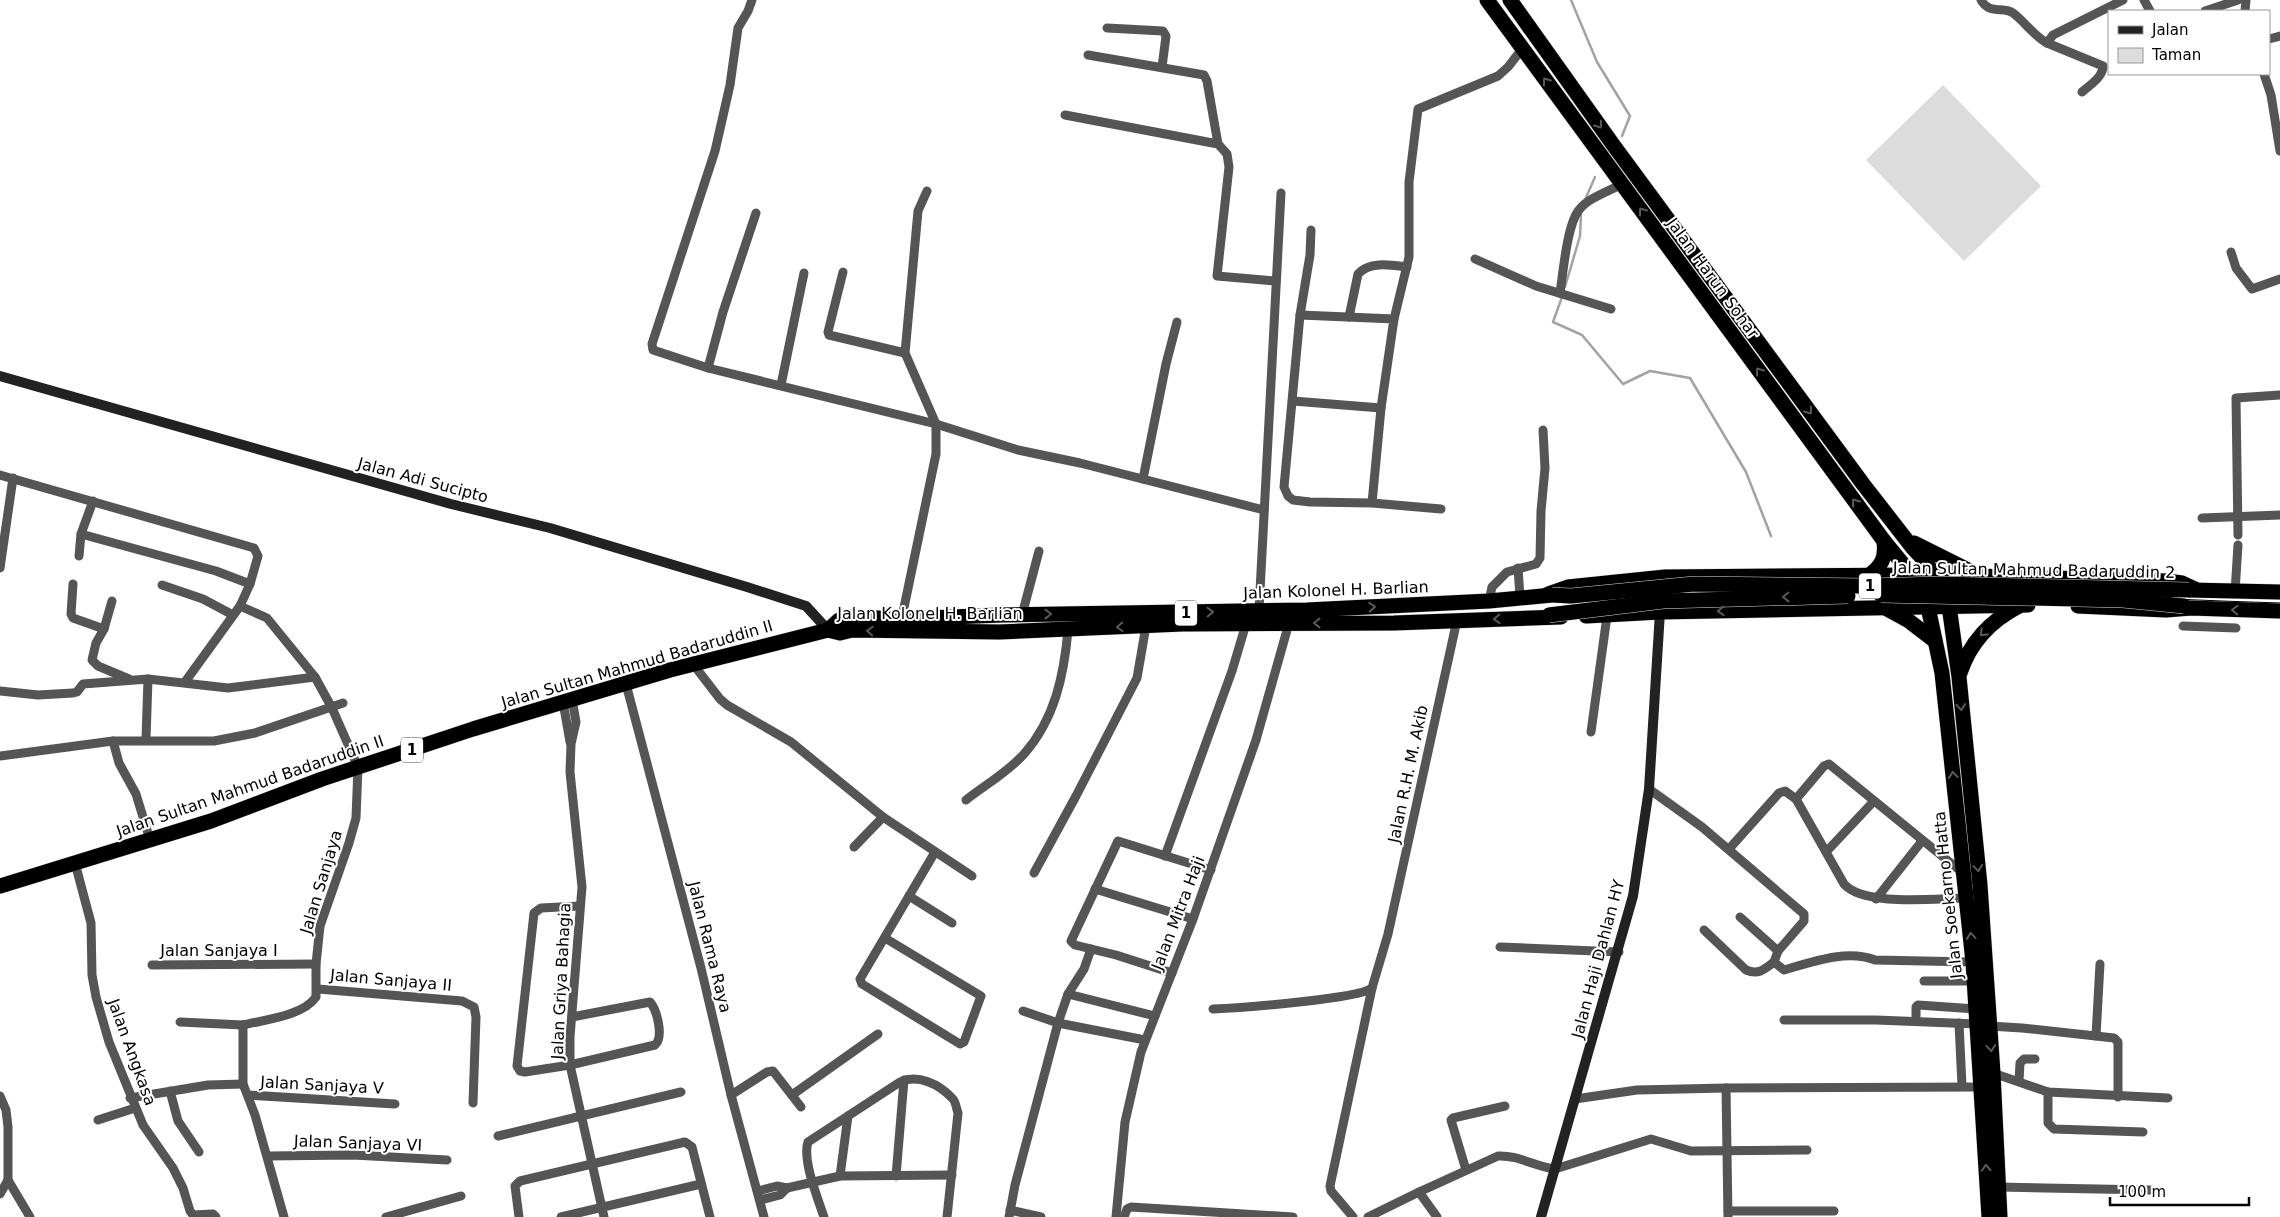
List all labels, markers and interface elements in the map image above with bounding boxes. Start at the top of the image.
legend [2108,10,2270,75]
text: Jalan [2151,21,2188,39]
text: Taman [2151,46,2201,64]
one-way arrow [1543,77,1552,87]
one-way arrow [1593,119,1602,129]
one-way arrow [1639,208,1649,217]
street label: Jalan Harun Sohar [1662,213,1763,342]
one-way arrow [1756,367,1765,377]
one-way arrow [1804,405,1812,414]
street label: Jalan Adi Sucipto [355,453,490,507]
one-way arrow [1852,498,1861,508]
street label: Jalan Sultan Mahmud Badaruddin 2 [1892,558,2175,582]
road number: 1 [1859,574,1881,598]
street label: Jalan Kolonel H. Barlian [1242,577,1429,603]
one-way arrow [1782,592,1790,602]
road number: 1 [1175,600,1197,626]
one-way arrow [1369,601,1377,612]
street label: Jalan Kolonel H. Barlian [836,604,1023,623]
one-way arrow [2231,605,2239,615]
one-way arrow [1716,606,1724,617]
one-way arrow [1206,607,1214,618]
one-way arrow [1044,609,1052,619]
one-way arrow [1493,614,1501,624]
street label: Jalan Sultan Mahmud Badaruddin II [498,616,775,712]
one-way arrow [1313,618,1321,628]
one-way arrow [1116,622,1124,632]
one-way arrow [866,625,874,636]
one-way arrow [1980,627,1989,636]
street label: Jalan R.H. M. Akib [1384,703,1432,846]
one-way arrow [1956,703,1967,711]
street label: Jalan Sultan Mahmud Badaruddin II [113,731,386,841]
road number: 1 [401,738,423,762]
one-way arrow [1948,771,1959,779]
street label: Jalan Soekarno Hatta [1930,810,1966,981]
street label: Jalan Sanjaya [296,828,346,937]
street label: Jalan Mitra Haji [1147,853,1208,974]
one-way arrow [1972,865,1983,873]
street label: Jalan Haji Dahlan HY [1567,877,1628,1041]
street label: Jalan Rama Raya [684,878,736,1015]
street label: Jalan Griya Bahagia [547,902,575,1061]
one-way arrow [1965,932,1976,940]
street label: Jalan Sanjaya I [159,941,278,960]
street label: Jalan Sanjaya II [328,965,453,995]
street label: Jalan Angkasa [104,995,160,1108]
one-way arrow [1985,1044,1996,1052]
street label: Jalan Sanjaya V [259,1072,384,1098]
street label: Jalan Sanjaya VI [293,1131,422,1155]
one-way arrow [1981,1164,1992,1172]
scale bar [2110,1174,2249,1206]
text: 100 m [2118,1183,2166,1201]

